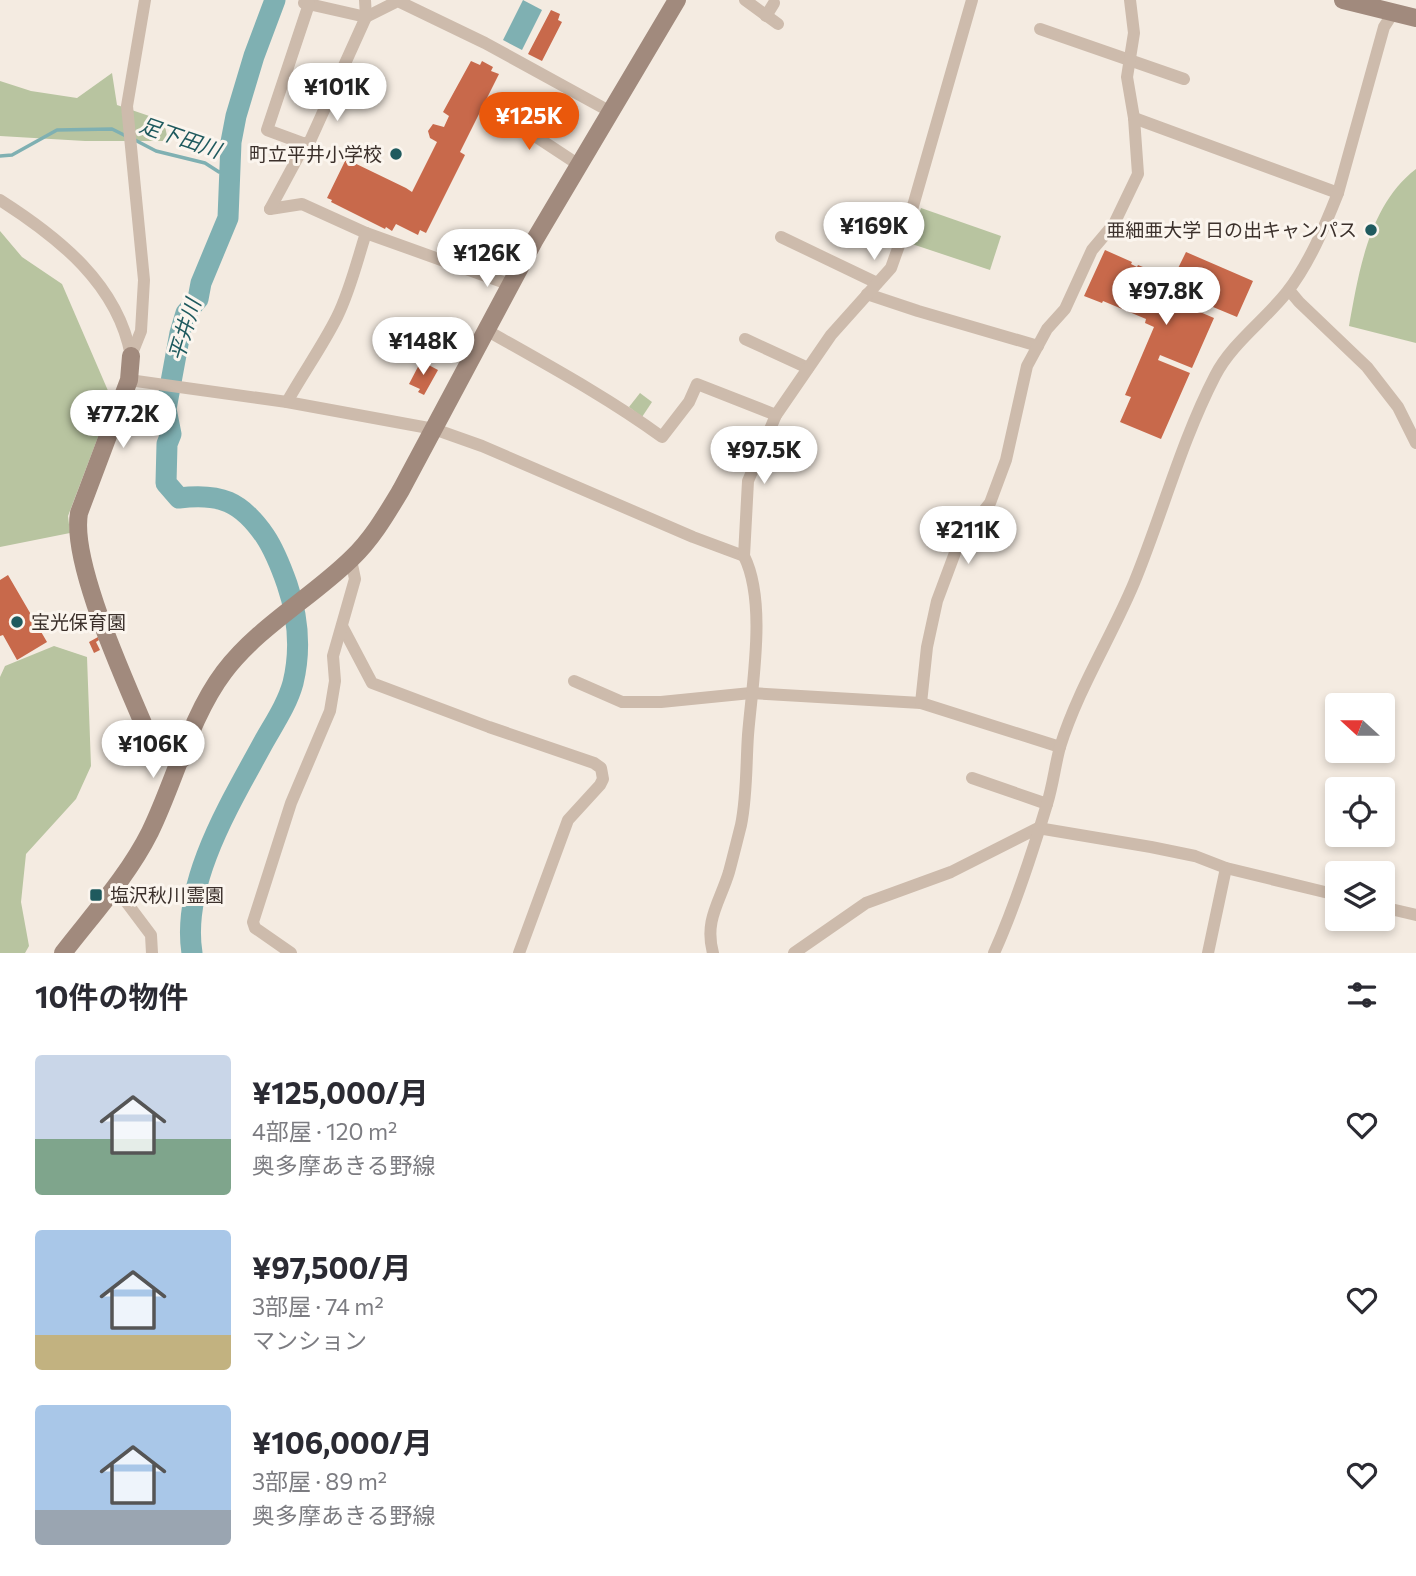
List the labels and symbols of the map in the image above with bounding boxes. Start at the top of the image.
pin: ¥101K [288,64,386,123]
pin: ¥125K [480,92,578,152]
water label: 足下田川 [137,111,226,163]
place label: 町立平井小学校 [249,142,382,165]
marker: 町立平井小学校 [388,146,404,162]
pin: ¥169K [825,202,923,262]
place label: 亜細亜大学 日の出キャンパス [1106,218,1357,241]
marker: 亜細亜大学 日の出キャンパス [1363,222,1379,238]
pin: ¥126K [438,230,536,289]
pin: ¥97.8K [1109,268,1223,327]
water label: 平井川 [162,294,205,363]
pin: ¥148K [374,318,472,377]
pin: ¥77.2K [66,391,180,450]
pin: ¥97.5K [707,426,821,486]
pin: ¥211K [919,506,1017,566]
place label: 宝光保育園 [31,610,126,633]
marker: 宝光保育園 [9,614,25,630]
north arrow [1325,693,1395,763]
pin: ¥106K [104,720,202,780]
place label: 塩沢秋川霊園 [110,883,224,906]
marker: 塩沢秋川霊園 [88,887,104,903]

